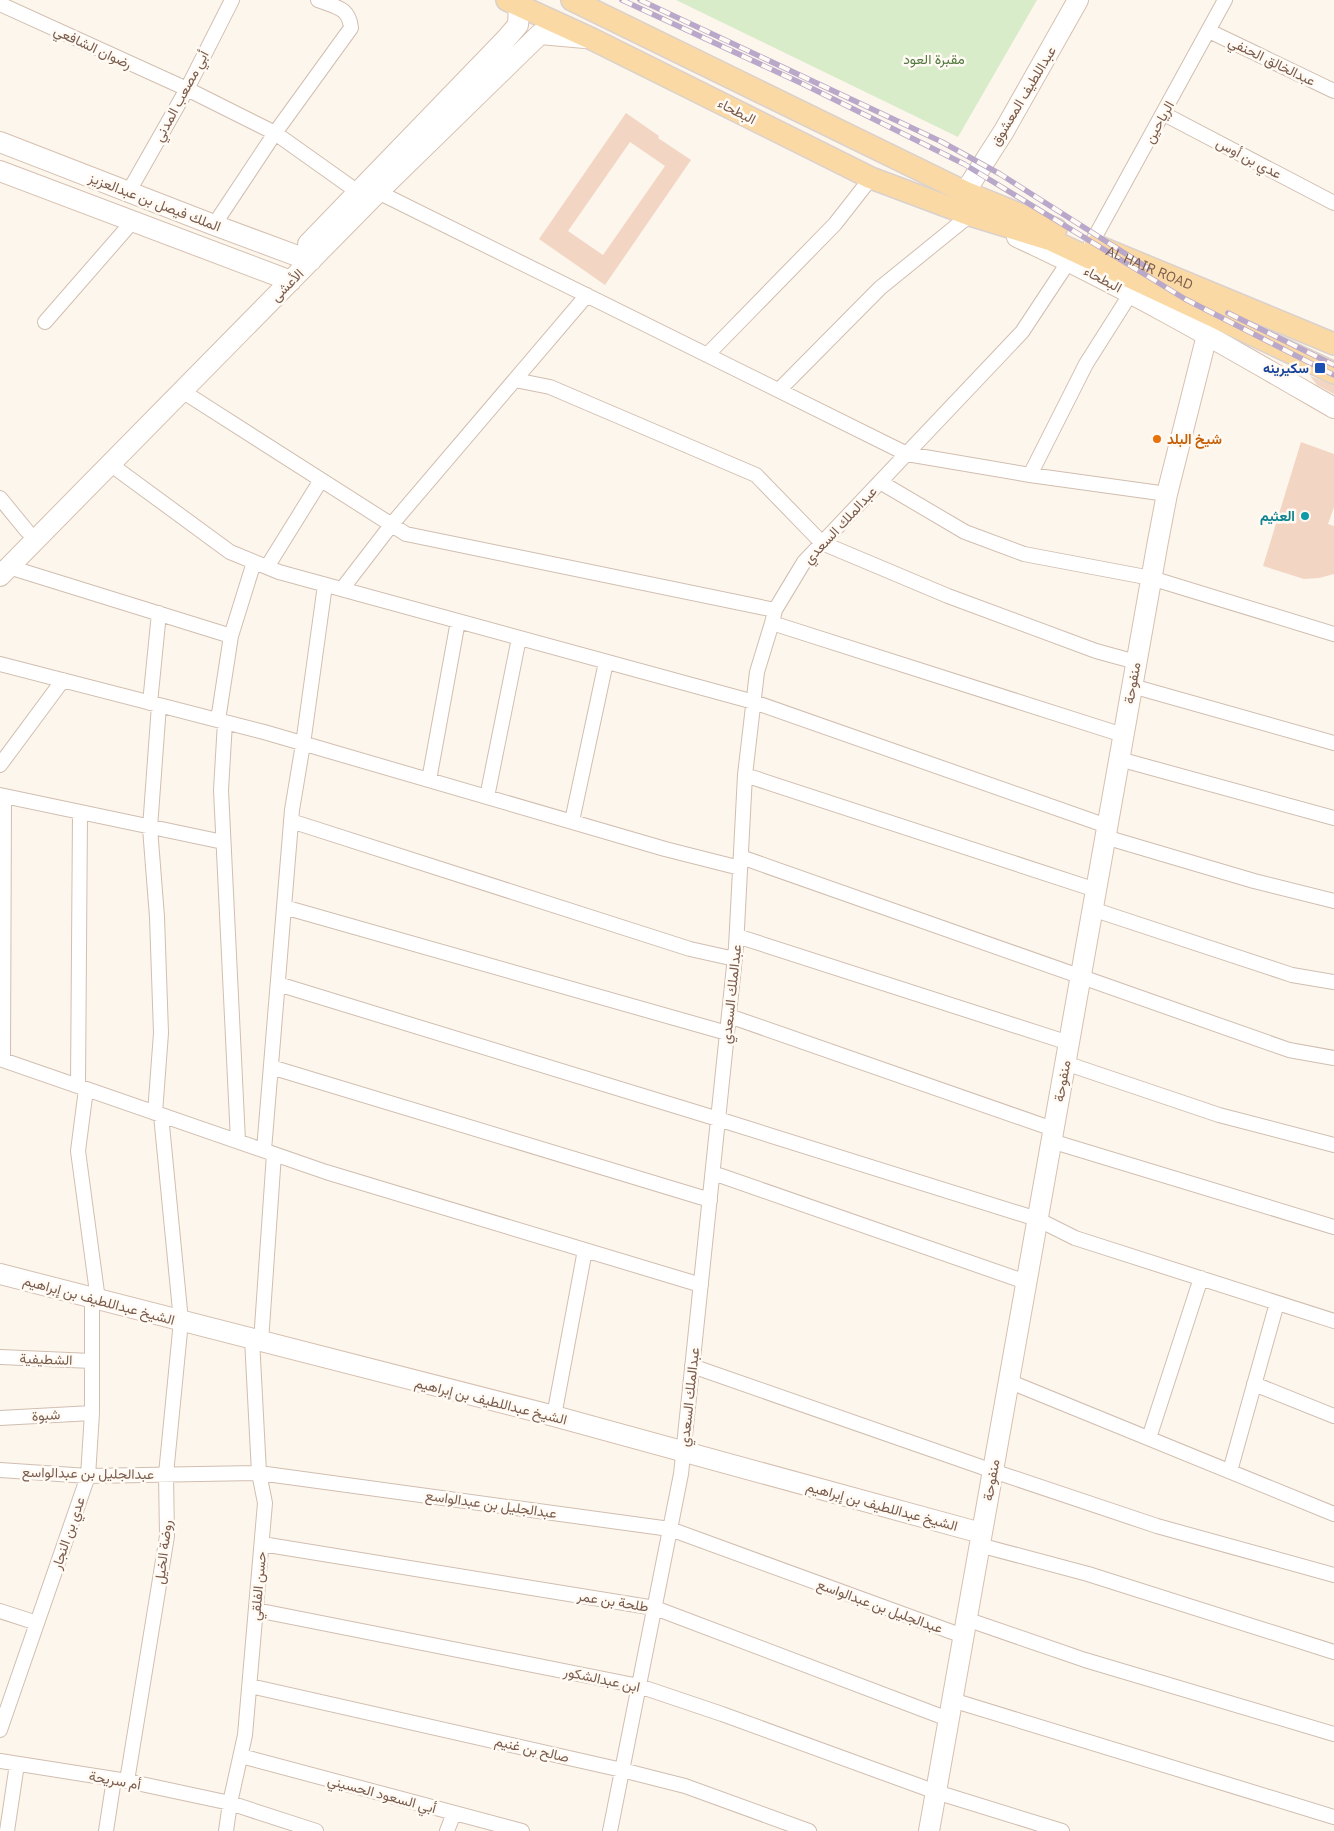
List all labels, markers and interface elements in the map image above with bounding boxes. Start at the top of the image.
street label: رضوان الشافعي [50,21,135,76]
street label: عبدالخالق الحنفي [1224,32,1318,93]
street label: عبداللطيف المعشوق [986,43,1060,149]
street label: أبي مصعب المدني [149,47,215,146]
park label: مقبرة العود [903,50,965,68]
street label: البطحاء [715,94,759,128]
street label: الرياحين [1140,98,1178,146]
street label: عدي بن أوس [1212,133,1285,185]
street label: الملك فيصل بن عبدالعزيز [85,168,224,236]
street label: AL HAIR ROAD [1103,241,1196,294]
street label: البطحاء [1081,262,1125,296]
street label: الأعشى [267,265,307,305]
place label: سكيرينه [1263,359,1309,377]
marker: سكيرينه [1313,361,1327,375]
place label: شيخ البلد [1167,430,1222,449]
marker: شيخ البلد [1151,433,1163,445]
street label: عبدالملك السعدي [799,482,883,570]
place label: العثيم [1260,507,1295,525]
marker: العثيم [1299,510,1311,522]
street label: منفوحة [1119,661,1145,705]
street label: عبدالملك السعدي [717,943,748,1045]
street label: منفوحة [1049,1059,1075,1103]
street label: الشيخ عبداللطيف بن إبراهيم [21,1271,177,1331]
street label: عبدالملك السعدي [675,1346,706,1448]
street label: الشطيفية [19,1349,73,1369]
street label: الشيخ عبداللطيف بن إبراهيم [412,1373,569,1431]
street label: شبوة [31,1405,61,1425]
street label: منفوحة [978,1458,1004,1502]
street label: عبدالجليل بن عبدالواسع [22,1463,154,1485]
street label: الشيخ عبداللطيف بن إبراهيم [804,1477,960,1537]
street label: عبدالجليل بن عبدالواسع [424,1486,558,1524]
street label: عدي بن النجار [47,1494,92,1574]
street label: روضة الخيل [150,1519,176,1585]
street label: حسن الفلقي [246,1551,273,1622]
street label: عبدالجليل بن عبدالواسع [814,1575,945,1639]
street label: طلحة بن عمر [575,1586,650,1616]
street label: ابن عبدالشكور [561,1662,642,1696]
street label: صالح بن غنيم [493,1732,571,1768]
street label: أم سريحة [88,1767,142,1793]
street label: أبي السعود الحسيني [325,1771,438,1820]

